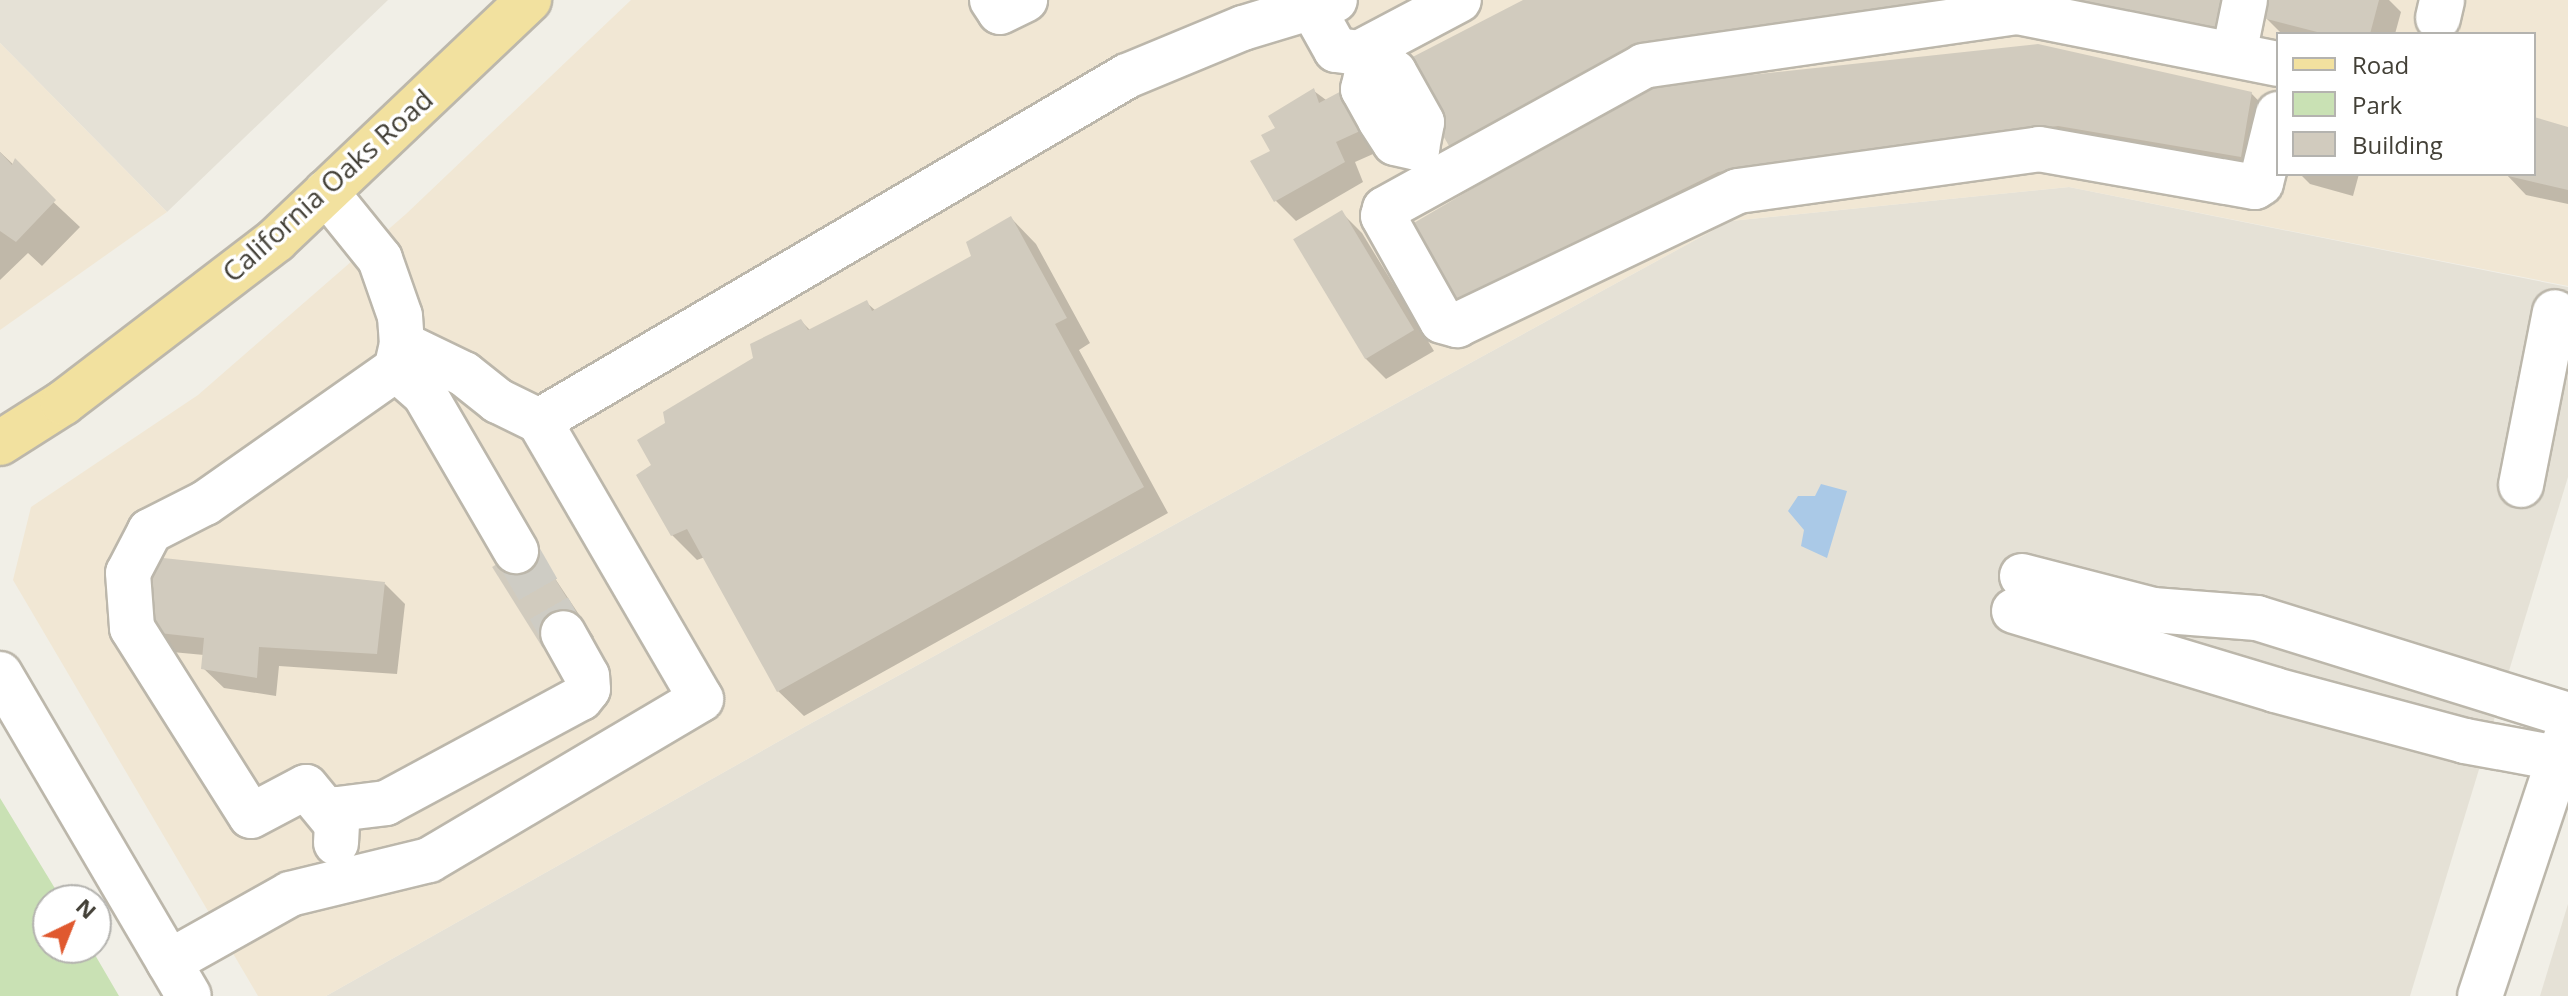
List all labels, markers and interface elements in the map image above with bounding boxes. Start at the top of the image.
legend [2276,32,2536,176]
text: Road [2352,48,2409,81]
street label: California Oaks Road [215,82,439,288]
text: Park [2352,88,2402,121]
text: Building [2352,128,2443,161]
north arrow [32,884,112,964]
text: N [70,891,104,925]

